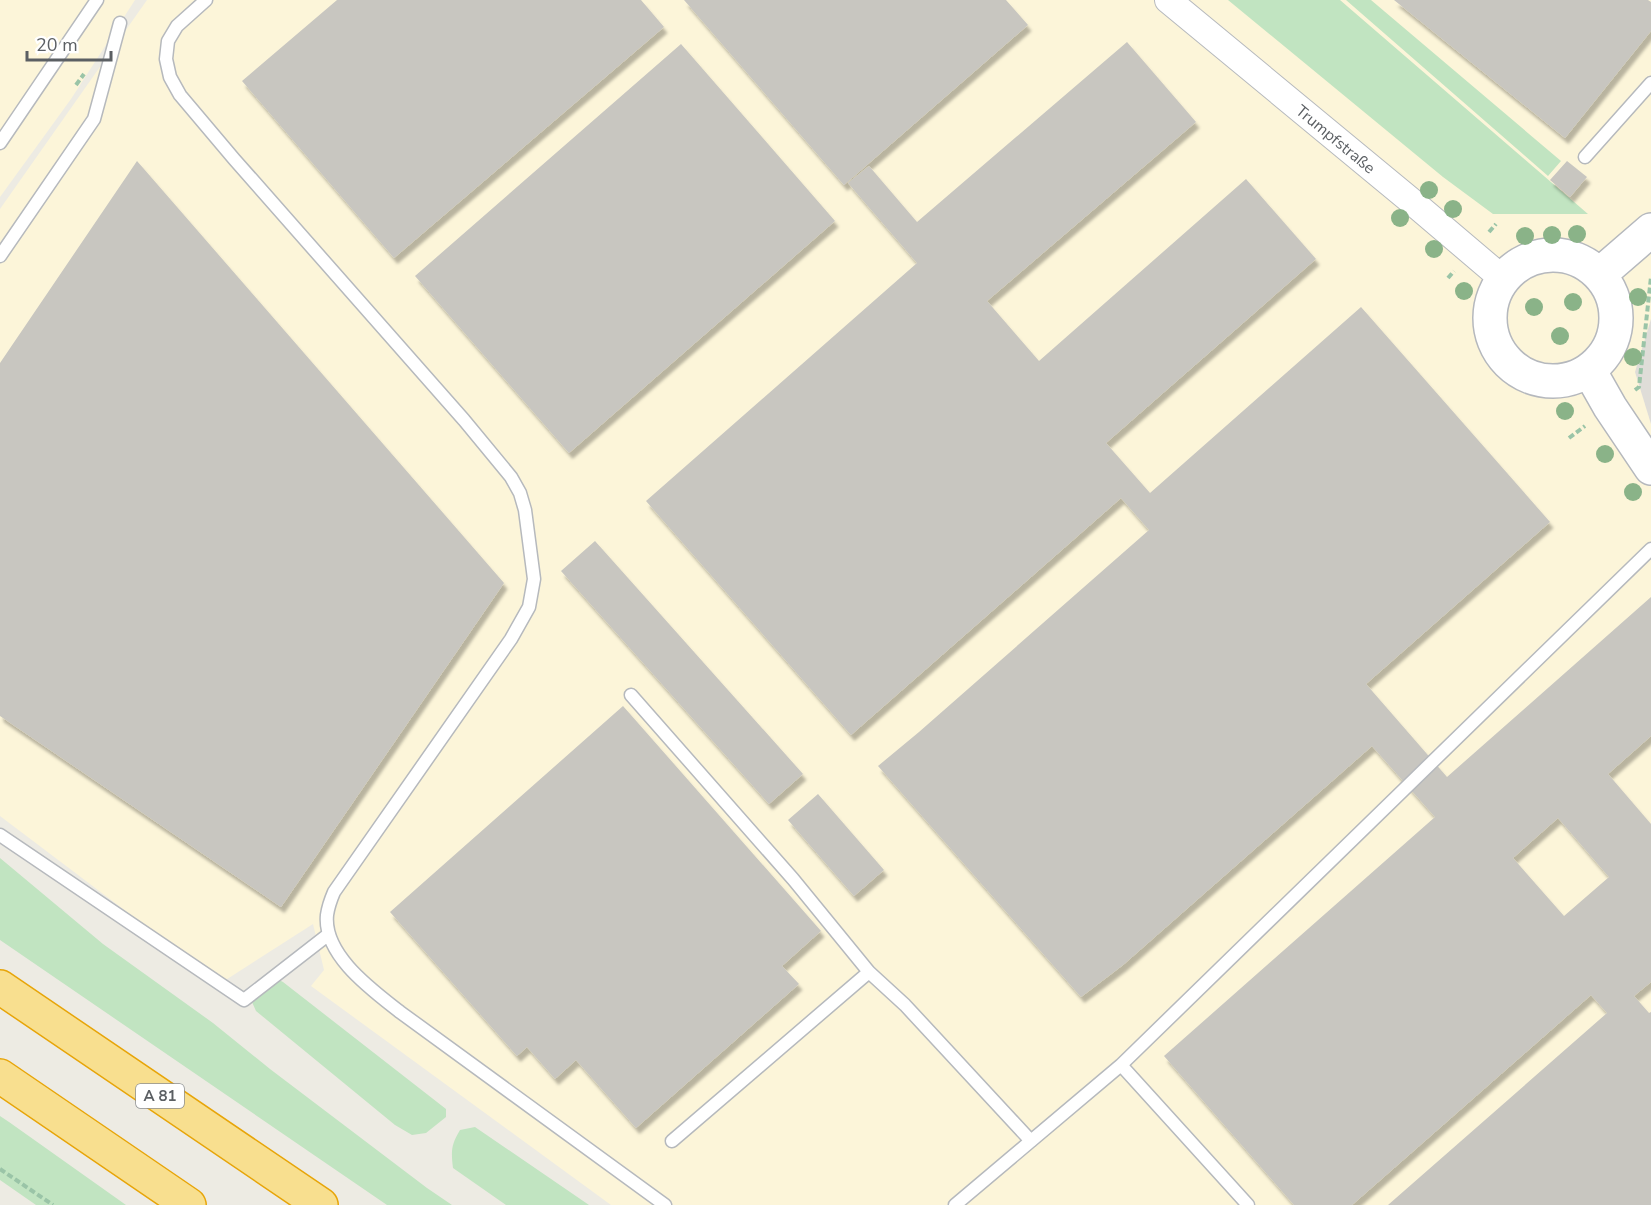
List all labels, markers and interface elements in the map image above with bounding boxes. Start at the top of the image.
scale bar [27,24,111,62]
text: 20 m [36,33,78,57]
street label: Trumpfstraße [1291,100,1380,179]
road number: A 81 [136,1084,184,1108]

